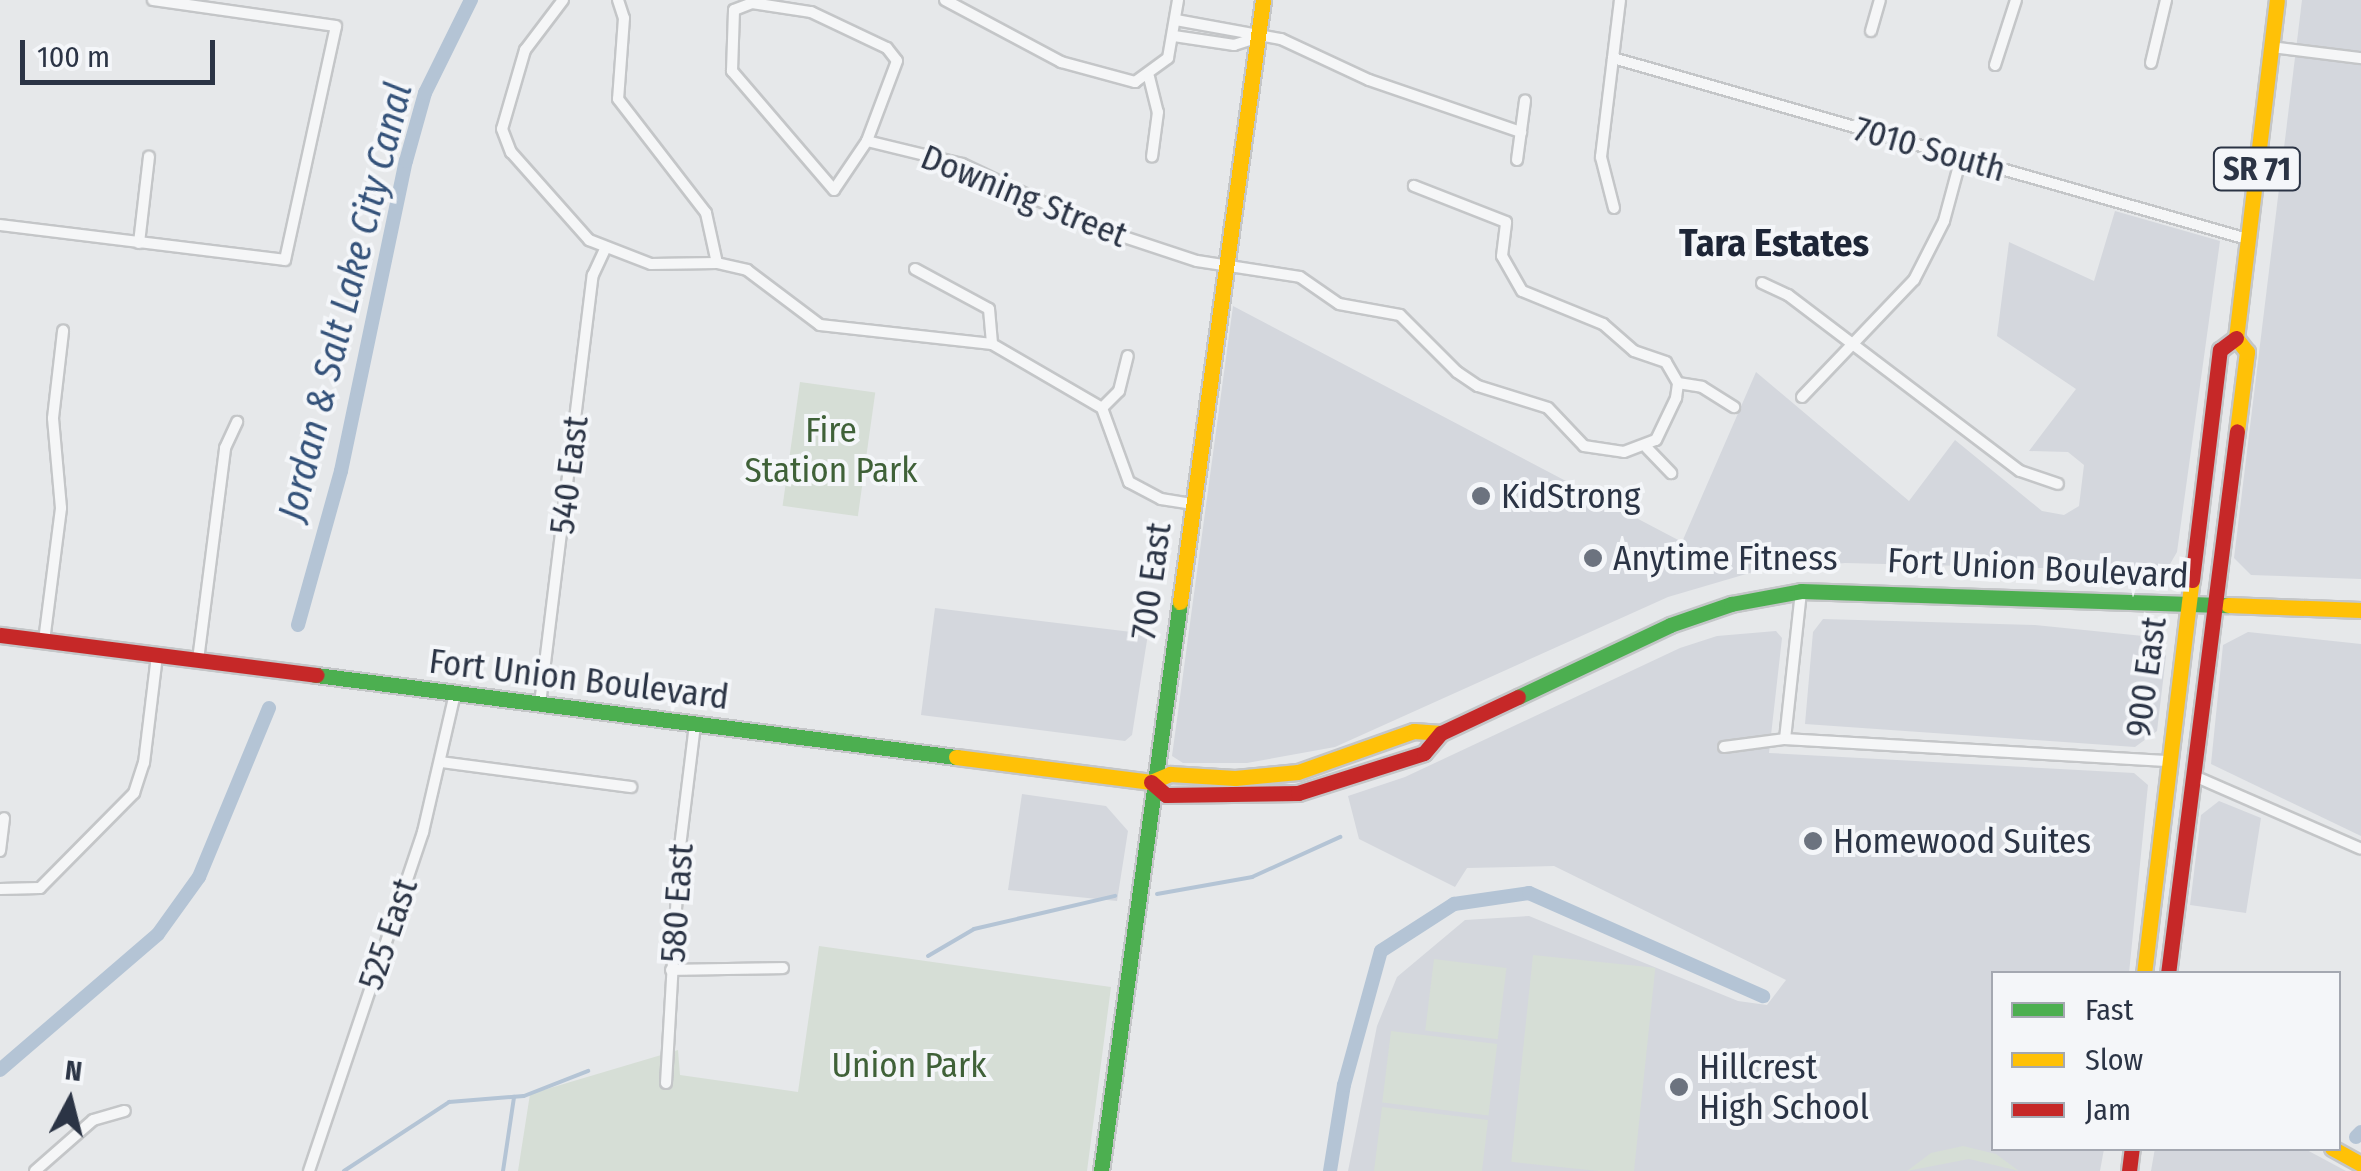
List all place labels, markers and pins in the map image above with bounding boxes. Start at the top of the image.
place label: KidStrong [1501,475,1640,517]
marker: KidStrong [1470,485,1492,507]
place label: Anytime Fitness [1613,537,1838,579]
marker: Anytime Fitness [1582,547,1604,569]
place label: Homewood Suites [1833,820,2091,862]
marker: Homewood Suites [1802,830,1824,852]
place label: Hillcrest High School [1699,1046,1869,1128]
marker: Hillcrest High School [1668,1076,1690,1098]

